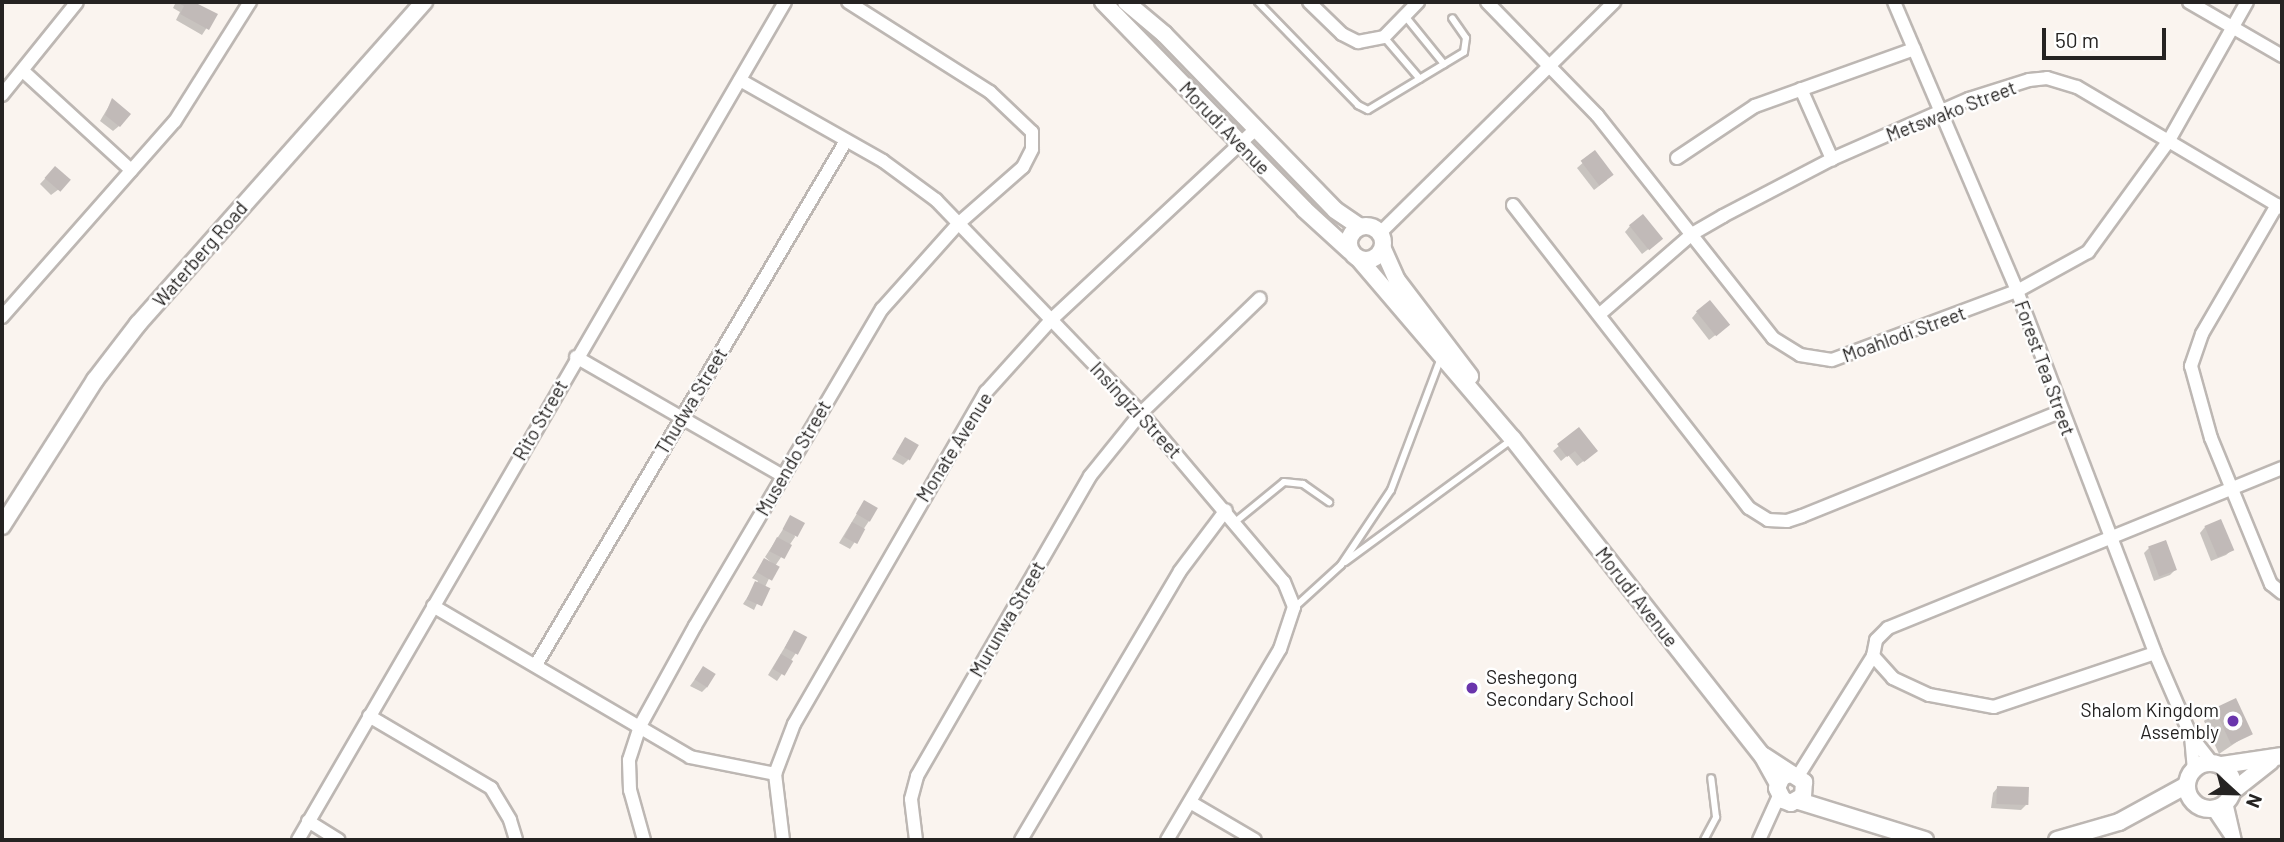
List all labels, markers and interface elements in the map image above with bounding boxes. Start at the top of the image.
scale bar [2046,14,2170,58]
text: 50 m [2055,27,2099,52]
street label: Metswako Street [1883,76,2019,146]
street label: Morudi Avenue [1175,77,1275,179]
street label: Waterberg Road [148,197,252,311]
street label: Forest Tea Street [2010,297,2080,439]
street label: Moahlodi Street [1839,301,1969,367]
street label: Thudwa Street [650,343,732,459]
street label: Insingizi Street [1086,357,1186,463]
street label: Rito Street [508,376,572,464]
street label: Monate Avenue [911,388,997,506]
street label: Musendo Street [751,396,835,520]
street label: Morudi Avenue [1591,543,1683,651]
street label: Murunwa Street [965,557,1049,681]
place label: Seshegong Secondary School [1486,666,1634,710]
marker: Seshegong Secondary School [1464,680,1480,696]
place label: Shalom Kingdom Assembly [2080,699,2219,743]
marker: Shalom Kingdom Assembly [2225,713,2241,729]
north arrow [2200,758,2270,828]
text: N [2242,791,2268,811]

